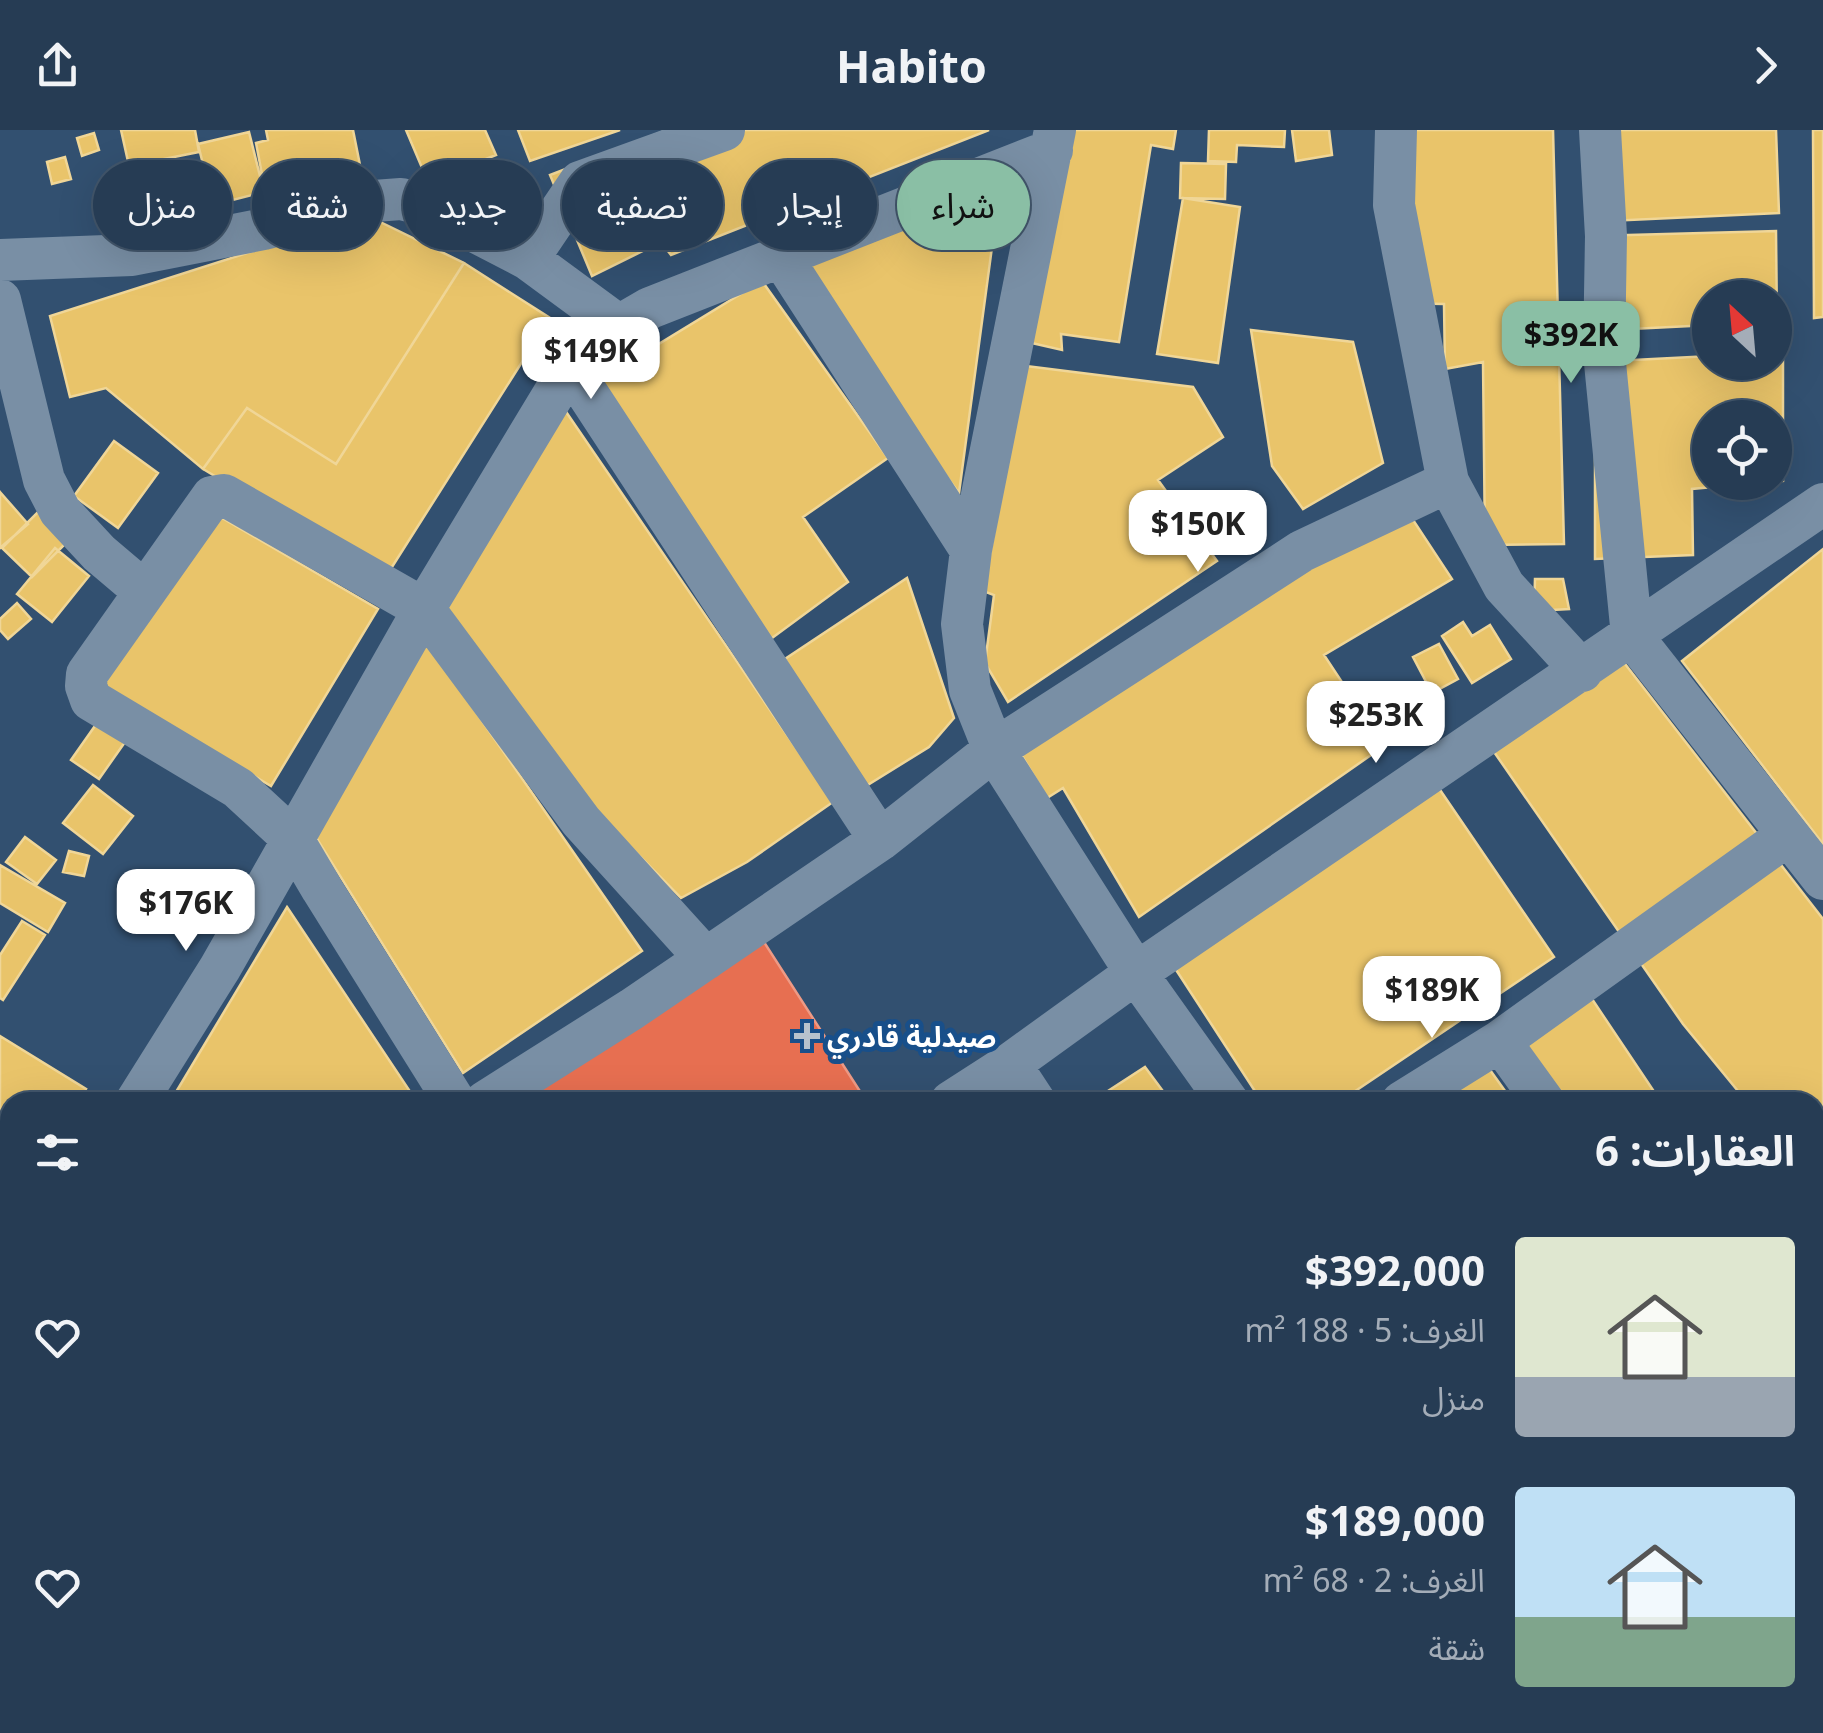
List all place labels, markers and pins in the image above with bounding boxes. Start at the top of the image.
pin: $392K [1501,301,1641,386]
pin: $149K [521,317,661,402]
pin: $150K [1128,490,1268,575]
pin: $253K [1306,681,1446,766]
pin: $176K [116,869,256,954]
pin: $189K [1362,956,1502,1041]
place label: صيدلية قادري [827,1017,996,1059]
marker: صيدلية قادري [796,1025,818,1047]

